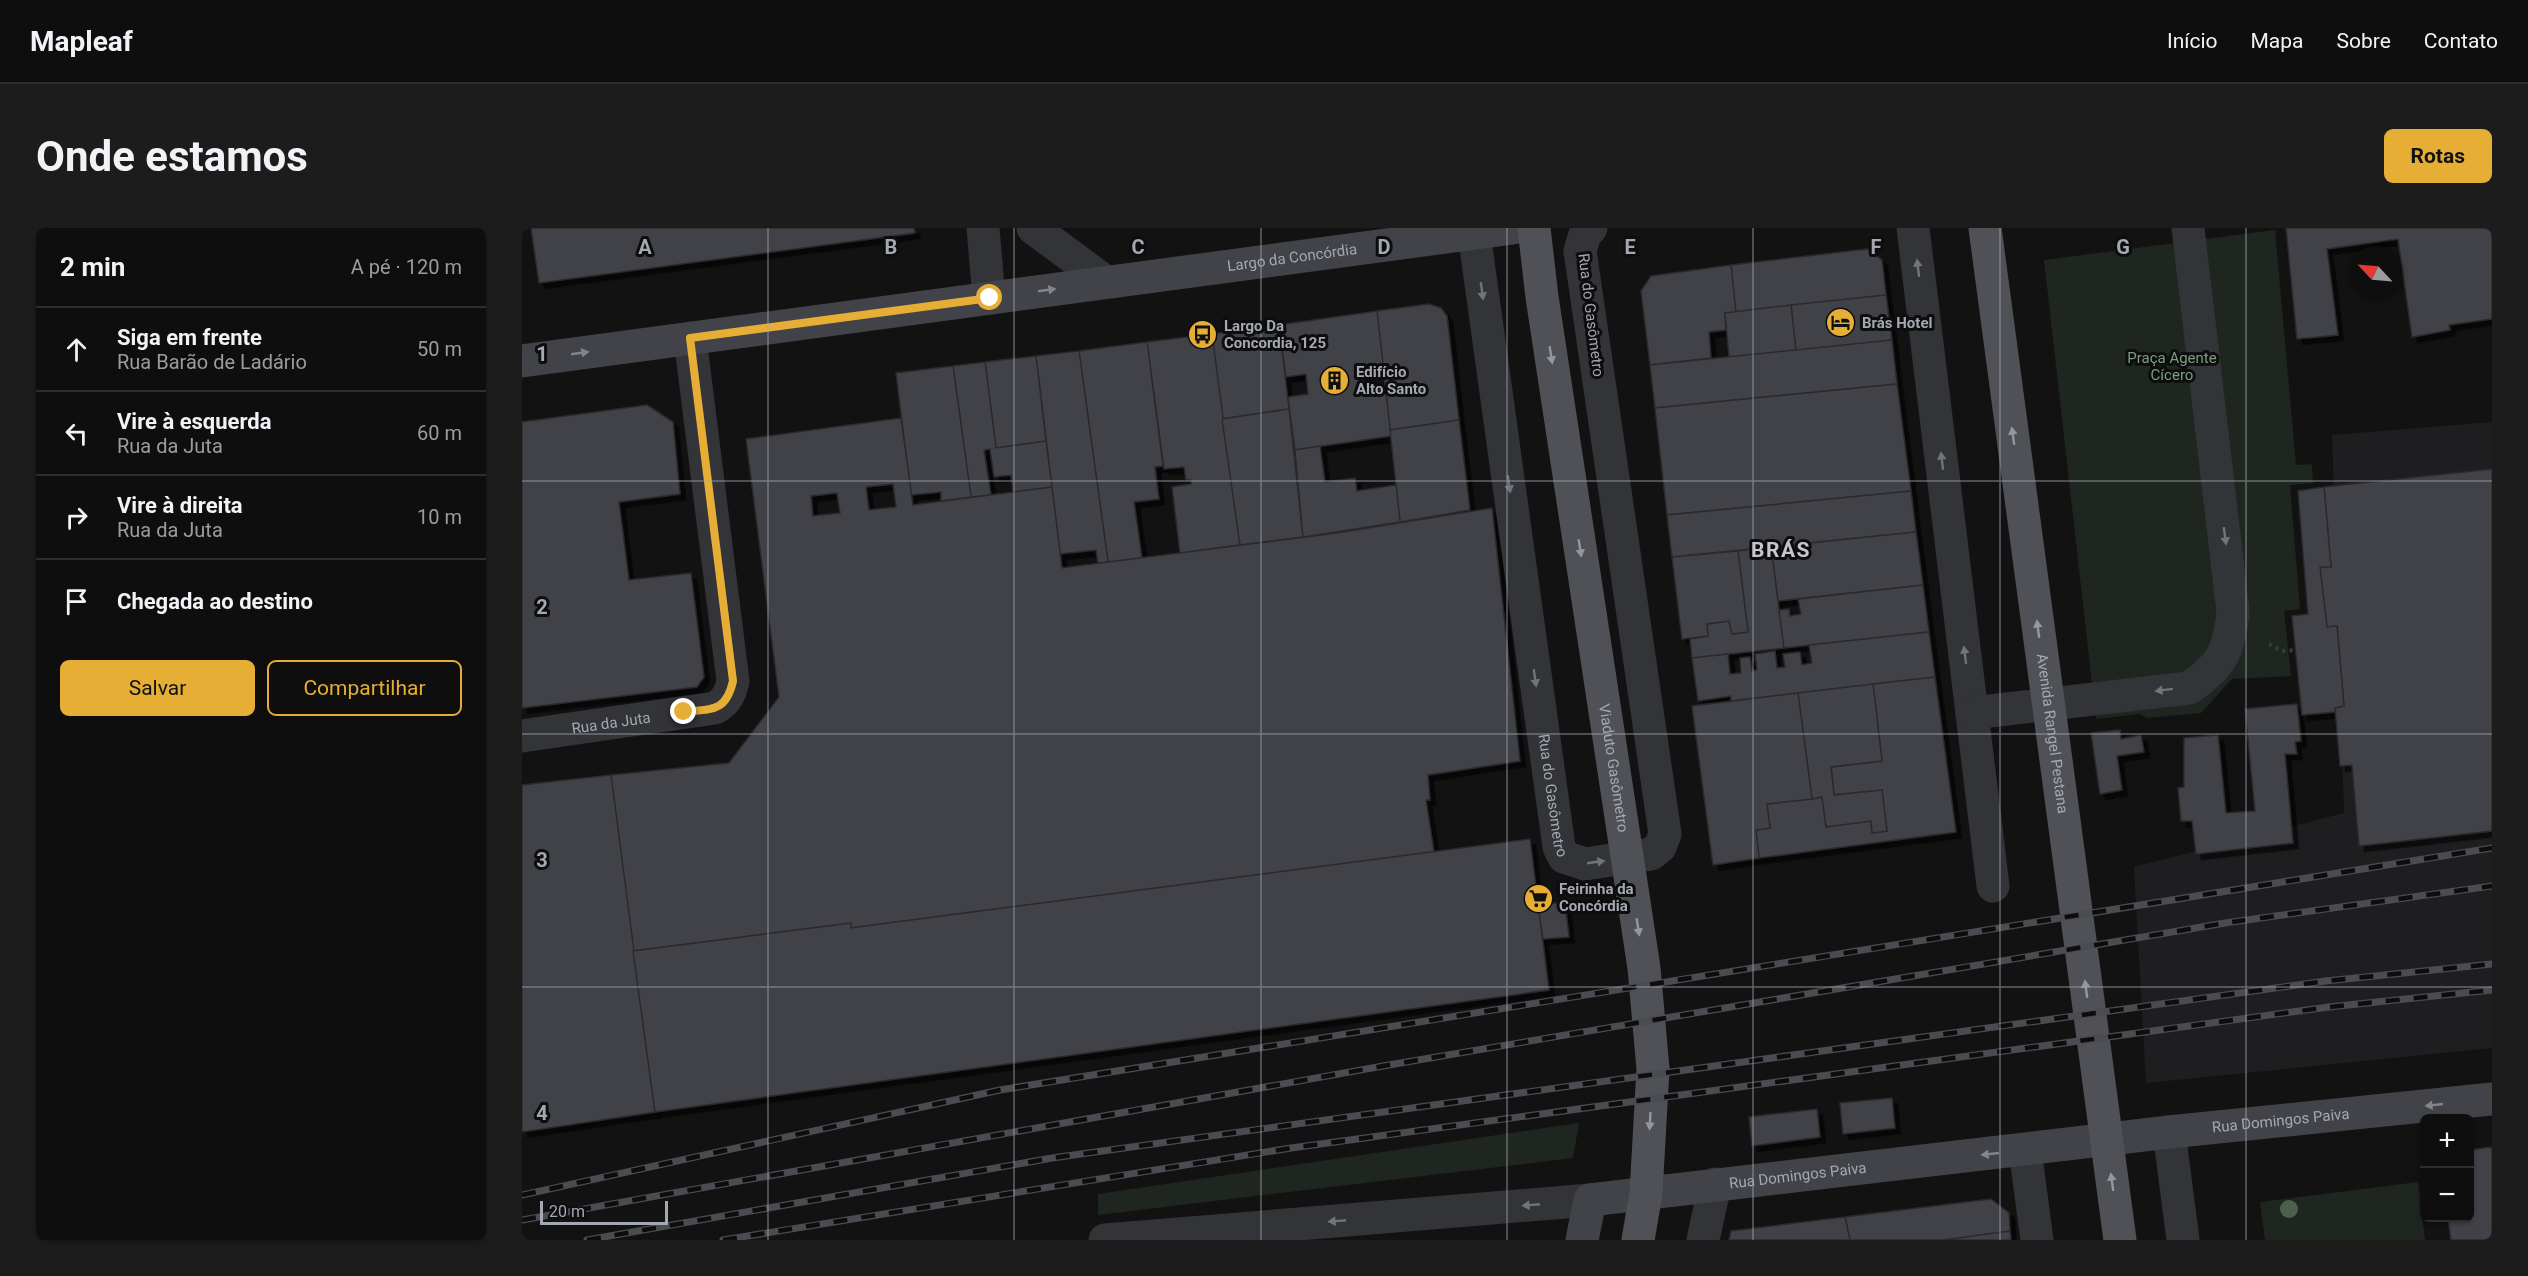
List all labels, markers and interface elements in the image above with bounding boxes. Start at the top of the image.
text: Mapleaf [30,25,133,58]
text: Início [2167,29,2218,53]
text: Mapa [2251,29,2304,53]
text: Sobre [2337,29,2391,53]
text: Contato [2424,29,2498,53]
button: Rotas [2384,129,2492,183]
text: Onde estamos [36,132,308,181]
text: A [638,235,652,259]
text: B [885,235,897,259]
text: C [1131,235,1145,259]
text: D [1378,235,1391,259]
text: E [1624,235,1636,259]
text: F [1871,235,1882,259]
text: G [2116,235,2130,259]
street label: Largo da Concórdia [1226,240,1358,275]
north arrow [2348,246,2402,300]
text: 2 min [60,252,125,282]
street label: Rua do Gasômetro [1574,252,1608,378]
text: A pé · 120 m [351,255,462,279]
one-way arrow [1913,258,1923,277]
one-way arrow [1477,282,1486,301]
route start [976,284,1002,310]
one-way arrow [1038,286,1057,295]
hotel icon: Brás Hotel [1825,307,1857,339]
place label: Brás Hotel [1862,314,1933,332]
place label: Largo Da Concordia, 125 [1224,317,1326,352]
bus stop icon: Largo Da Concordia, 125 [1187,319,1219,351]
text: Siga em frente [117,325,262,350]
icon: ahead [60,333,93,366]
text: 50 m [417,337,462,361]
text: 1 [536,342,548,366]
one-way arrow [1547,345,1556,364]
one-way arrow [571,348,590,357]
park label: Praça Agente Cícero [2127,349,2217,384]
text: Rua Barão de Ladário [117,350,307,374]
place label: Edifício Alto Santo [1356,363,1426,398]
building icon: Edifício Alto Santo [1319,365,1351,397]
text: Vire à esquerda [117,409,271,434]
icon: left [60,417,93,450]
text: 60 m [417,421,462,445]
one-way arrow [2008,426,2017,445]
text: Rua da Juta [117,434,223,458]
one-way arrow [1937,452,1946,471]
one-way arrow [1504,475,1513,494]
text: Vire à direita [117,493,243,518]
icon: right [60,501,93,534]
text: 10 m [417,505,462,529]
text: Rua da Juta [117,518,223,542]
one-way arrow [2220,526,2229,545]
one-way arrow [1576,538,1585,557]
district label: BRÁS [1751,538,1811,562]
icon: arrive [60,585,93,618]
text: Chegada ao destino [117,589,313,614]
text: 2 [536,595,548,619]
one-way arrow [2034,619,2043,638]
one-way arrow [1960,645,1970,664]
street label: Avenida Rangel Pestana [2033,653,2072,815]
button: Salvar [60,660,255,716]
button: Compartilhar [267,660,462,716]
one-way arrow [1531,668,1540,687]
one-way arrow [2155,686,2174,695]
route end [670,698,696,724]
street label: Viaduto Gasômetro [1595,703,1632,833]
street label: Rua da Juta [570,708,652,738]
street label: Rua do Gasômetro [1534,733,1572,860]
text: 3 [536,848,548,872]
one-way arrow [1587,858,1606,867]
place label: Feirinha da Concórdia [1559,880,1634,915]
supermarket icon: Feirinha da Concórdia [1522,882,1554,914]
one-way arrow [1634,918,1643,937]
one-way arrow [2082,979,2091,998]
one-way arrow [2424,1100,2443,1110]
text: 4 [536,1101,548,1125]
street label: Rua Domingos Paiva [2211,1105,2350,1137]
one-way arrow [1646,1112,1655,1131]
map controls [2420,1114,2474,1222]
button: + [2420,1114,2474,1168]
one-way arrow [1980,1149,1999,1159]
street label: Rua Domingos Paiva [1728,1159,1867,1193]
button: − [2420,1168,2474,1222]
one-way arrow [2108,1172,2117,1191]
scale bar [540,1198,668,1226]
one-way arrow [1522,1200,1541,1210]
text: 20 m [549,1202,585,1221]
one-way arrow [1327,1216,1346,1226]

